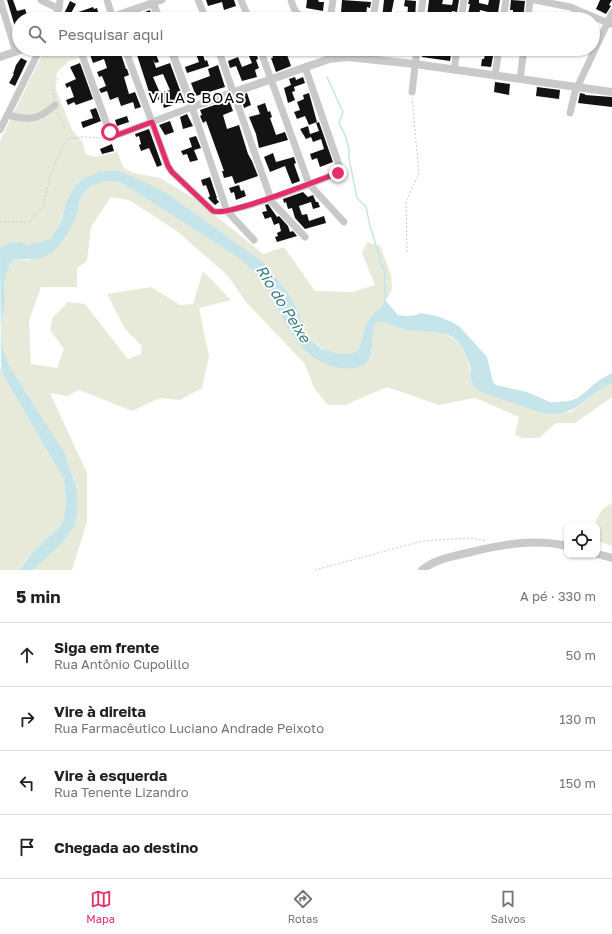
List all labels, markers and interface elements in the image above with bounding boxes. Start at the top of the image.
search box [12,12,600,56]
icon: search [26,23,48,45]
text: Pesquisar aqui [58,25,163,43]
district label: VILAS BOAS [148,88,246,106]
route start [101,123,119,141]
route end [329,164,347,182]
water label: Rio do Peixe [253,261,315,347]
map controls [564,522,600,558]
button: locate [564,522,600,558]
text: 5 min [16,586,60,607]
text: A pé · 330 m [520,588,596,604]
text: Siga em frente [54,638,159,656]
icon: ahead [16,644,38,666]
text: 50 m [566,647,596,663]
text: Rua Antônio Cupolillo [54,656,189,672]
text: Vire à direita [54,702,146,720]
icon: right [16,708,38,730]
text: 130 m [559,711,596,727]
text: Rua Farmacêutico Luciano Andrade Peixoto [54,720,324,736]
text: Vire à esquerda [54,766,167,784]
icon: left [16,772,38,794]
text: 150 m [559,775,596,791]
text: Rua Tenente Lizandro [54,784,188,800]
icon: arrive [16,836,38,858]
text: Chegada ao destino [54,838,198,856]
tab: Mapa [86,888,115,925]
tab: Rotas [288,888,318,925]
tab: Salvos [491,888,526,925]

